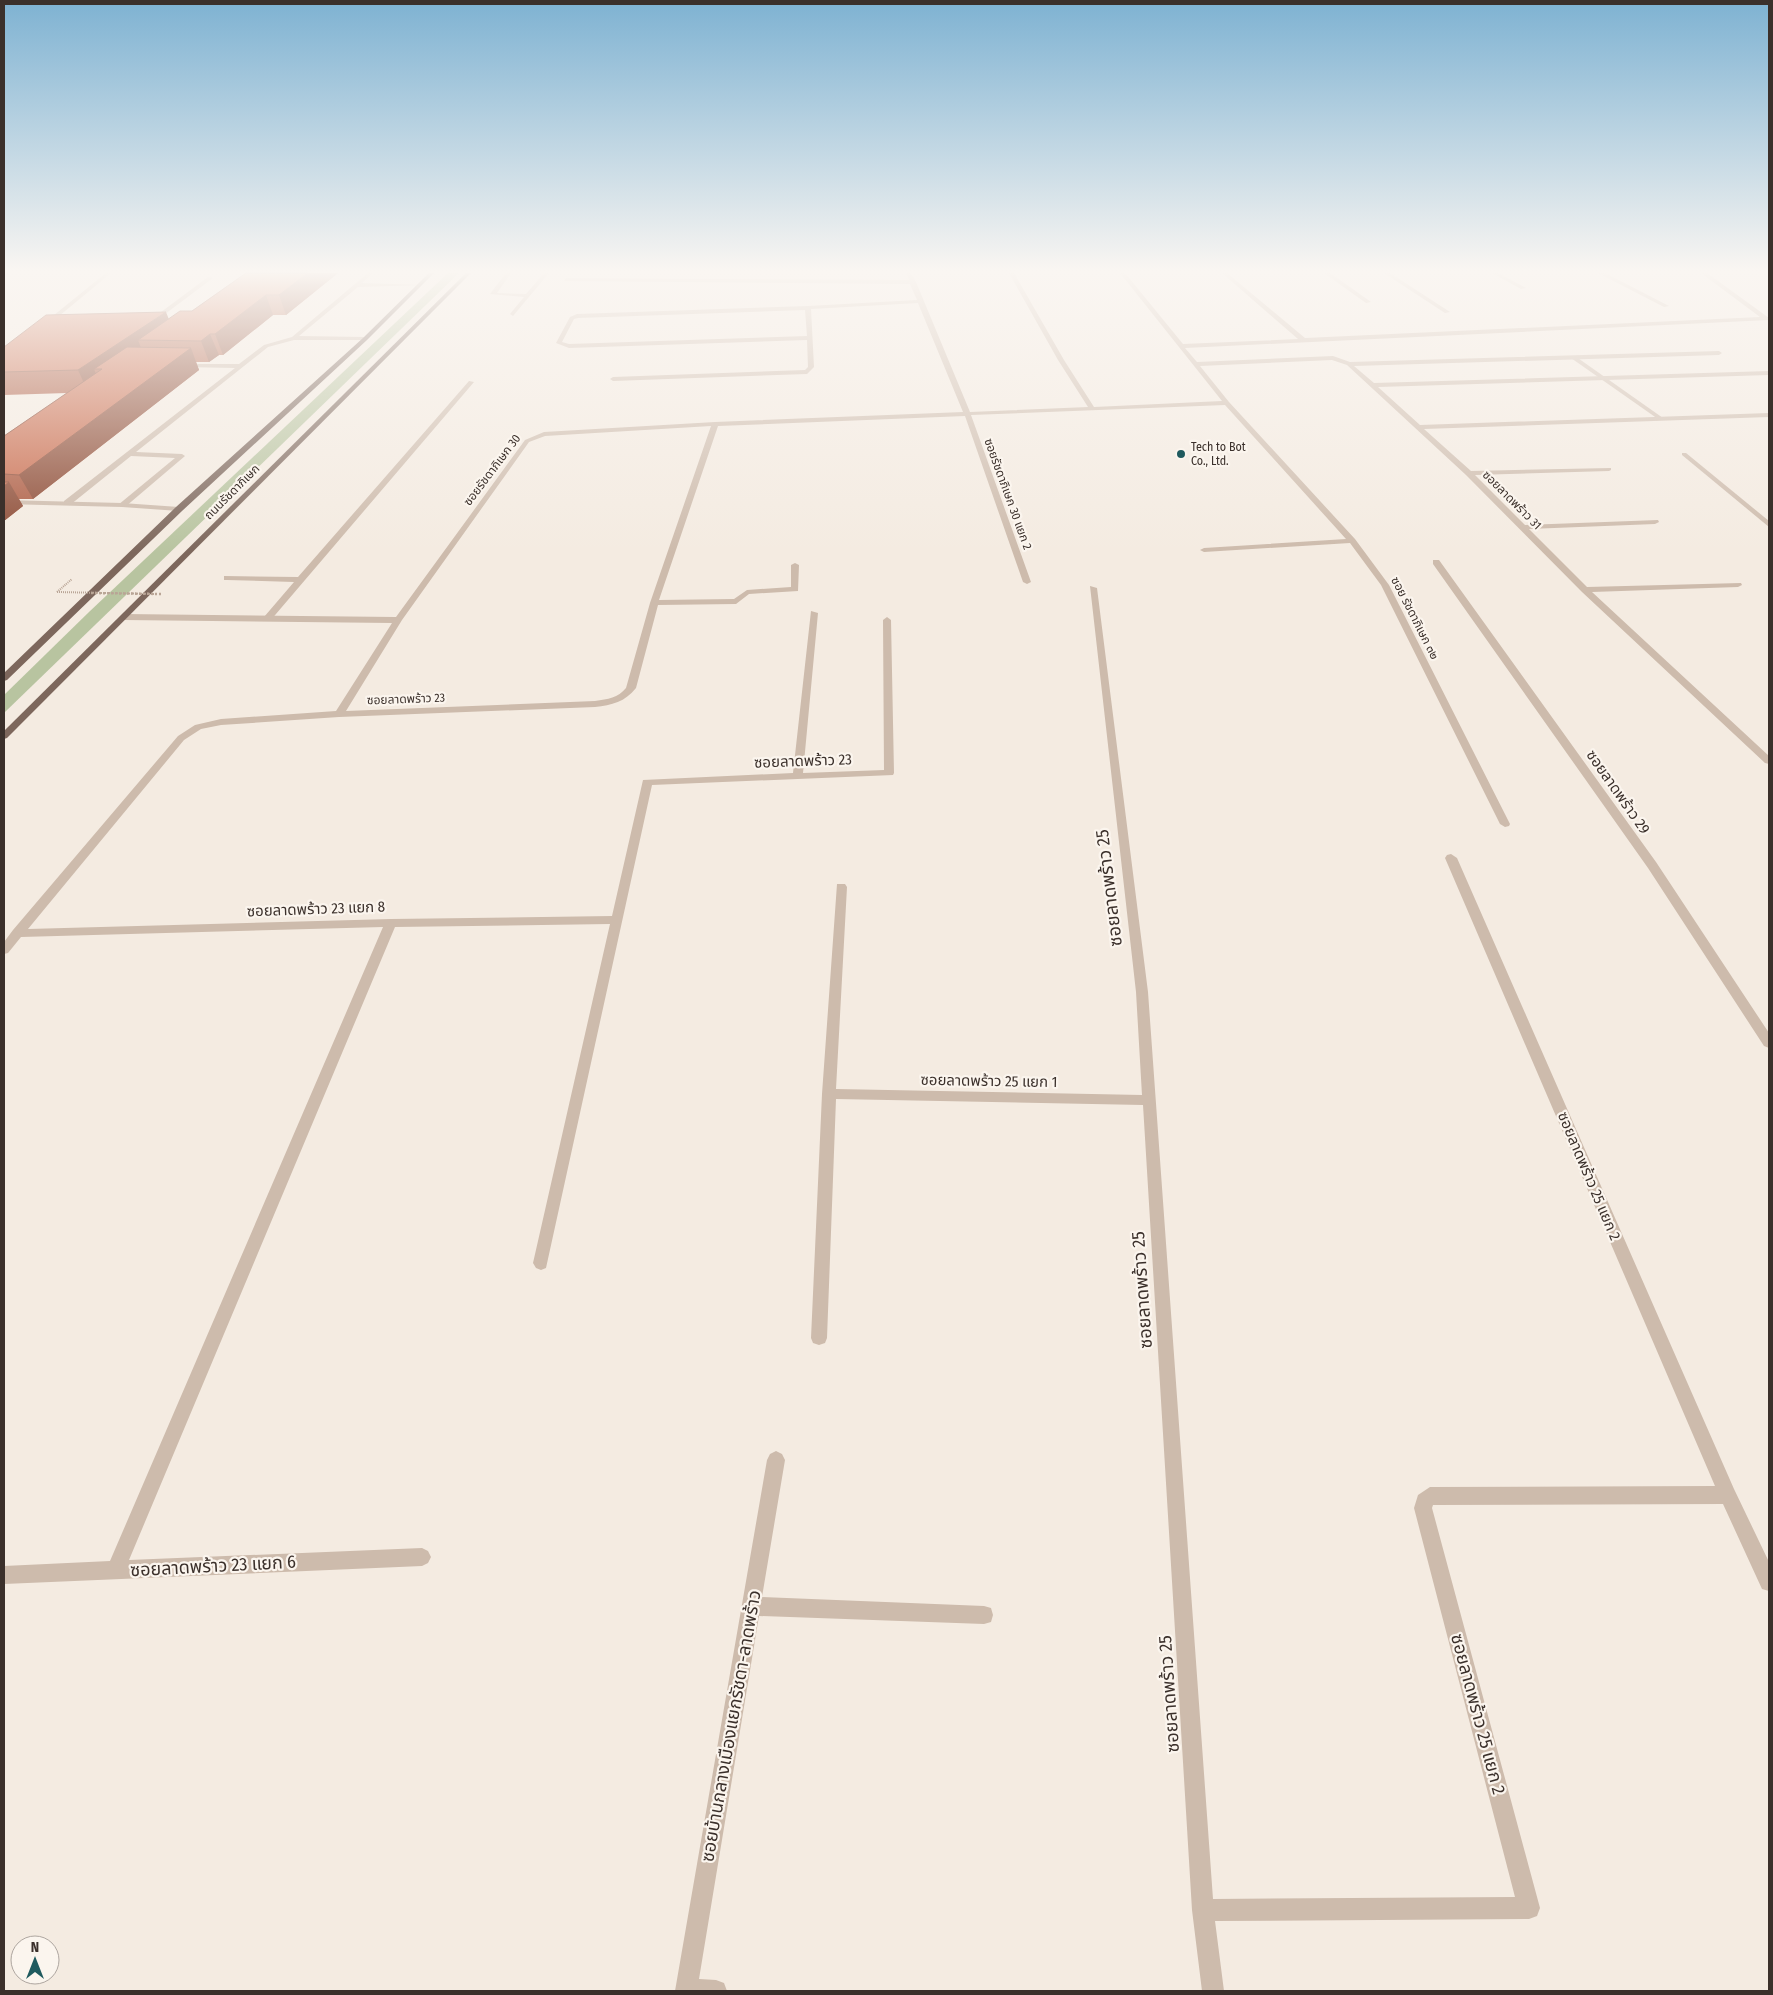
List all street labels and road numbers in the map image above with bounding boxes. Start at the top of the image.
street label: ซอยรัชดาภิเษก 30 [461,432,523,508]
street label: ซอยรัชดาภิเษก 30 แยก 2 [981,437,1035,551]
street label: ถนนรัชดาภิเษก [202,462,262,522]
street label: ซอยลาดพร้าว 31 [1480,468,1544,532]
street label: ซอย รัชดาภิเษก ๓๒ [1388,574,1442,662]
street label: ซอยลาดพร้าว 23 [367,691,445,707]
street label: ซอยลาดพร้าว 29 [1582,747,1654,837]
street label: ซอยลาดพร้าว 23 [754,750,852,772]
street label: ซอยลาดพร้าว 25 [1091,828,1127,948]
street label: ซอยลาดพร้าว 23 แยก 8 [247,898,385,920]
street label: ซอยลาดพร้าว 25 แยก 1 [920,1071,1058,1091]
street label: ซอยลาดพร้าว 25 แยก 2 [1554,1109,1624,1243]
street label: ซอยลาดพร้าว 25 [1127,1231,1157,1349]
street label: ซอยลาดพร้าว 23 แยก 6 [130,1551,297,1581]
street label: ซอยบ้านกลางเมืองแยกรัชดา-ลาดพร้าว [696,1588,766,1864]
street label: ซอยลาดพร้าว 25 แยก 2 [1446,1631,1510,1797]
street label: ซอยลาดพร้าว 25 [1154,1635,1184,1753]

